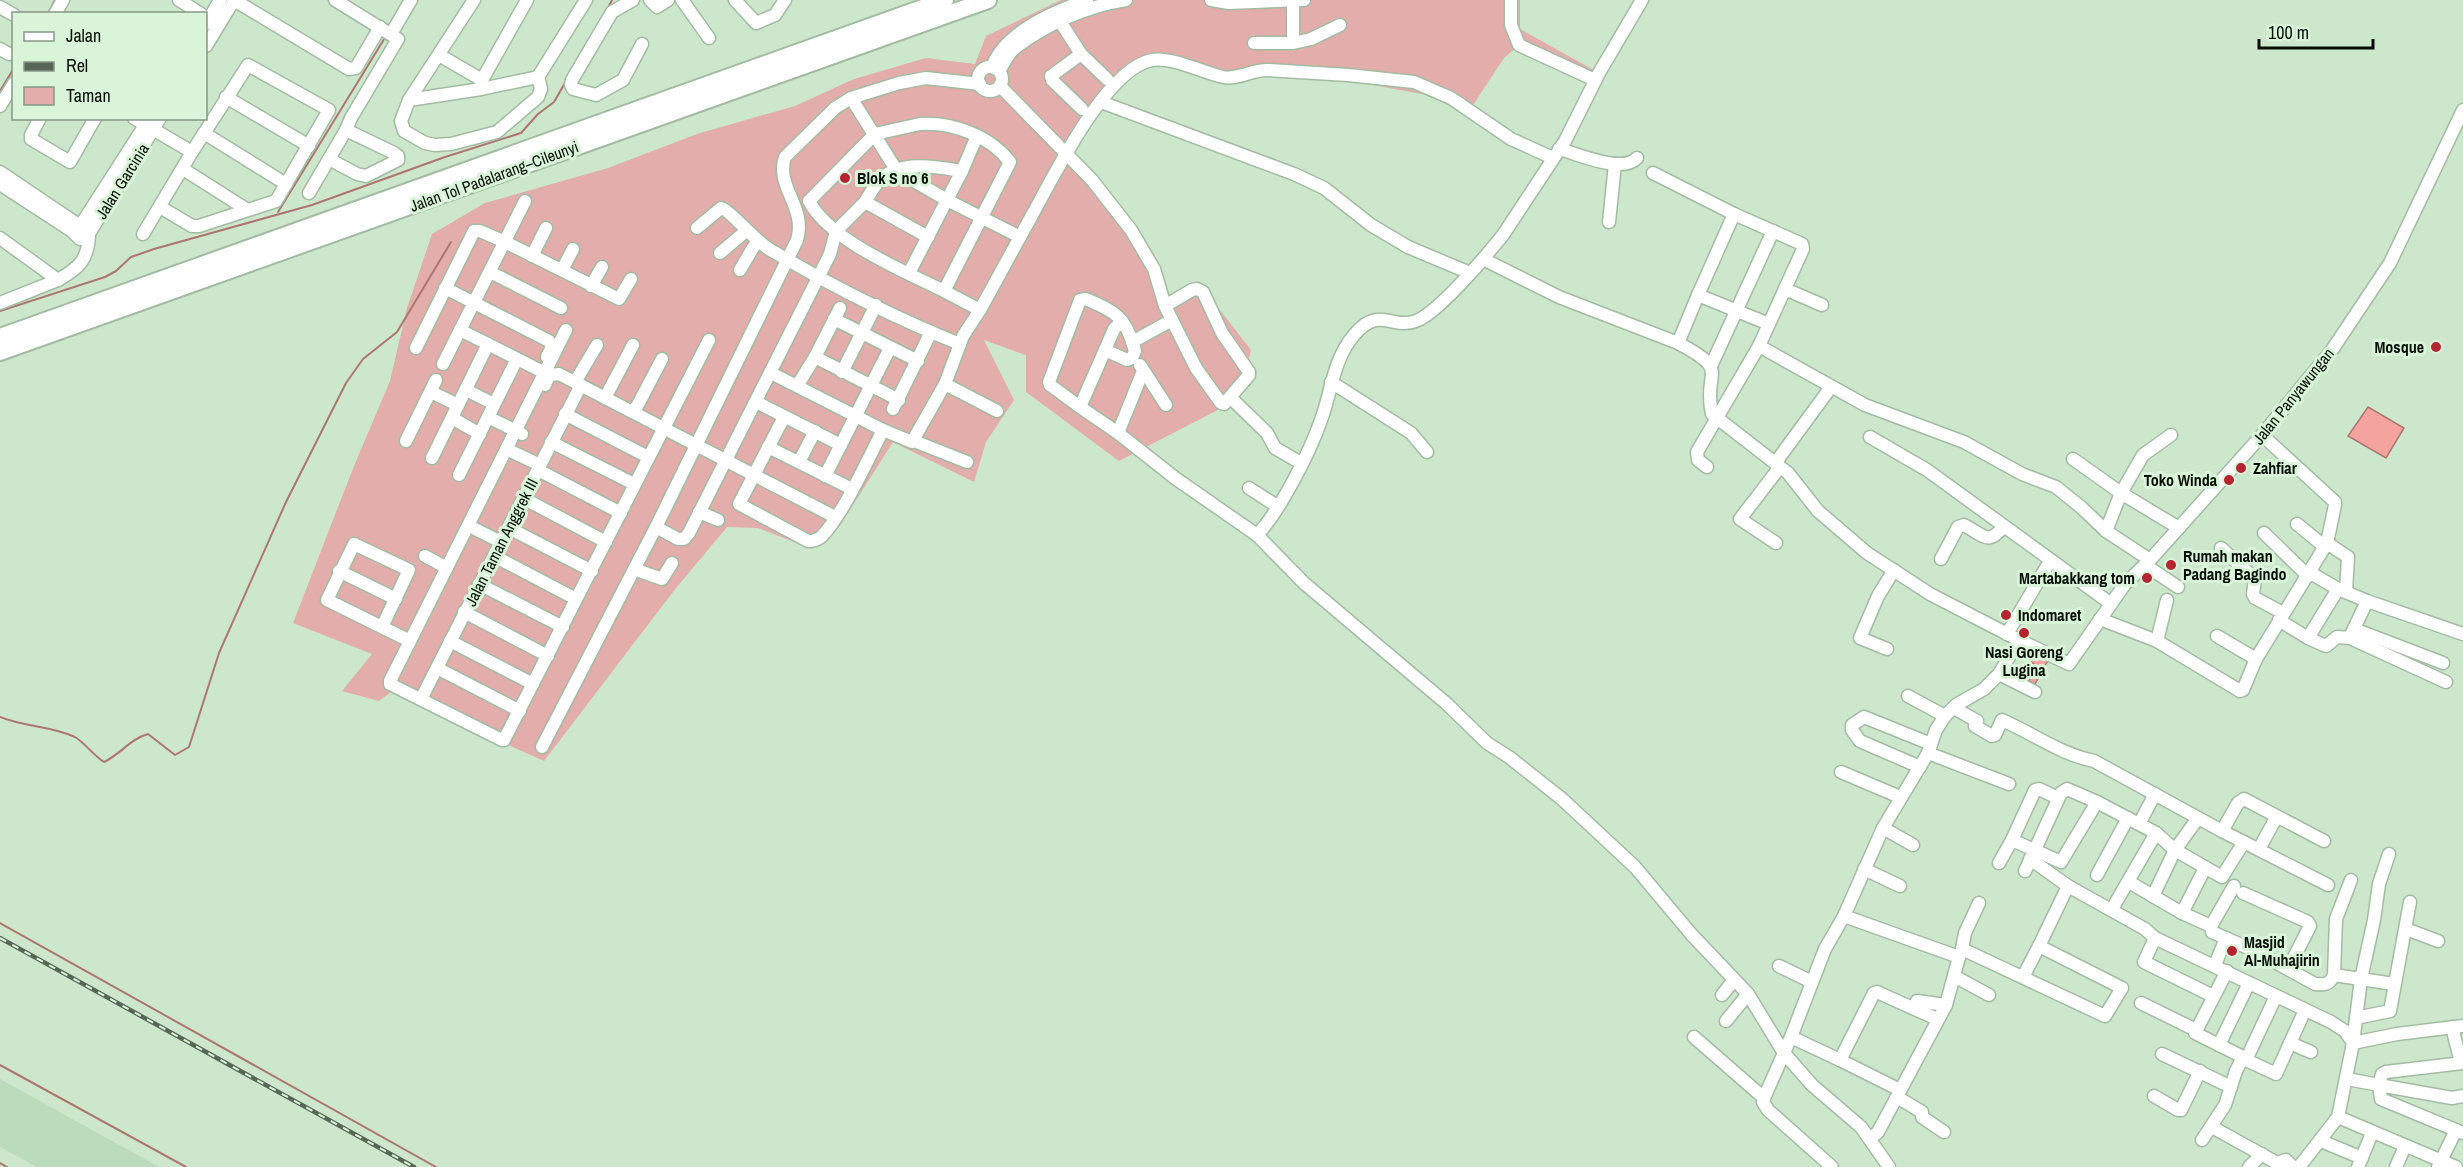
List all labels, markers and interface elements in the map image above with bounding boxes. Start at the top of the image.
legend [12,12,207,120]
scale bar [2259,12,2373,50]
text: 100 m [2268,20,2309,45]
text: Jalan [66,23,101,48]
text: Rel [66,53,88,78]
text: Taman [66,83,111,108]
street label: Jalan Tol Padalarang–Cileunyi [407,135,581,217]
street label: Jalan Garcinia [90,138,154,223]
place label: Blok S no 6 [857,167,928,189]
marker: Blok S no 6 [838,171,852,185]
place label: Mosque [2374,336,2424,358]
marker: Mosque [2429,340,2443,354]
street label: Jalan Panyawungan [2247,343,2339,449]
place label: Zahfiar [2253,457,2298,479]
marker: Zahfiar [2234,461,2248,475]
place label: Toko Winda [2144,469,2218,491]
marker: Toko Winda [2222,473,2236,487]
street label: Jalan Taman Anggrek III [459,474,543,610]
place label: Rumah makan Padang Bagindo [2183,545,2287,585]
marker: Rumah makan Padang Bagindo [2164,558,2178,572]
place label: Martabakkang tom [2019,567,2135,589]
marker: Martabakkang tom [2140,571,2154,585]
place label: Indomaret [2018,604,2082,626]
marker: Indomaret [1999,608,2013,622]
marker: Nasi Goreng Lugina [2017,626,2031,640]
place label: Nasi Goreng Lugina [1985,641,2063,681]
place label: Masjid Al-Muhajirin [2244,931,2320,971]
marker: Masjid Al-Muhajirin [2225,944,2239,958]

